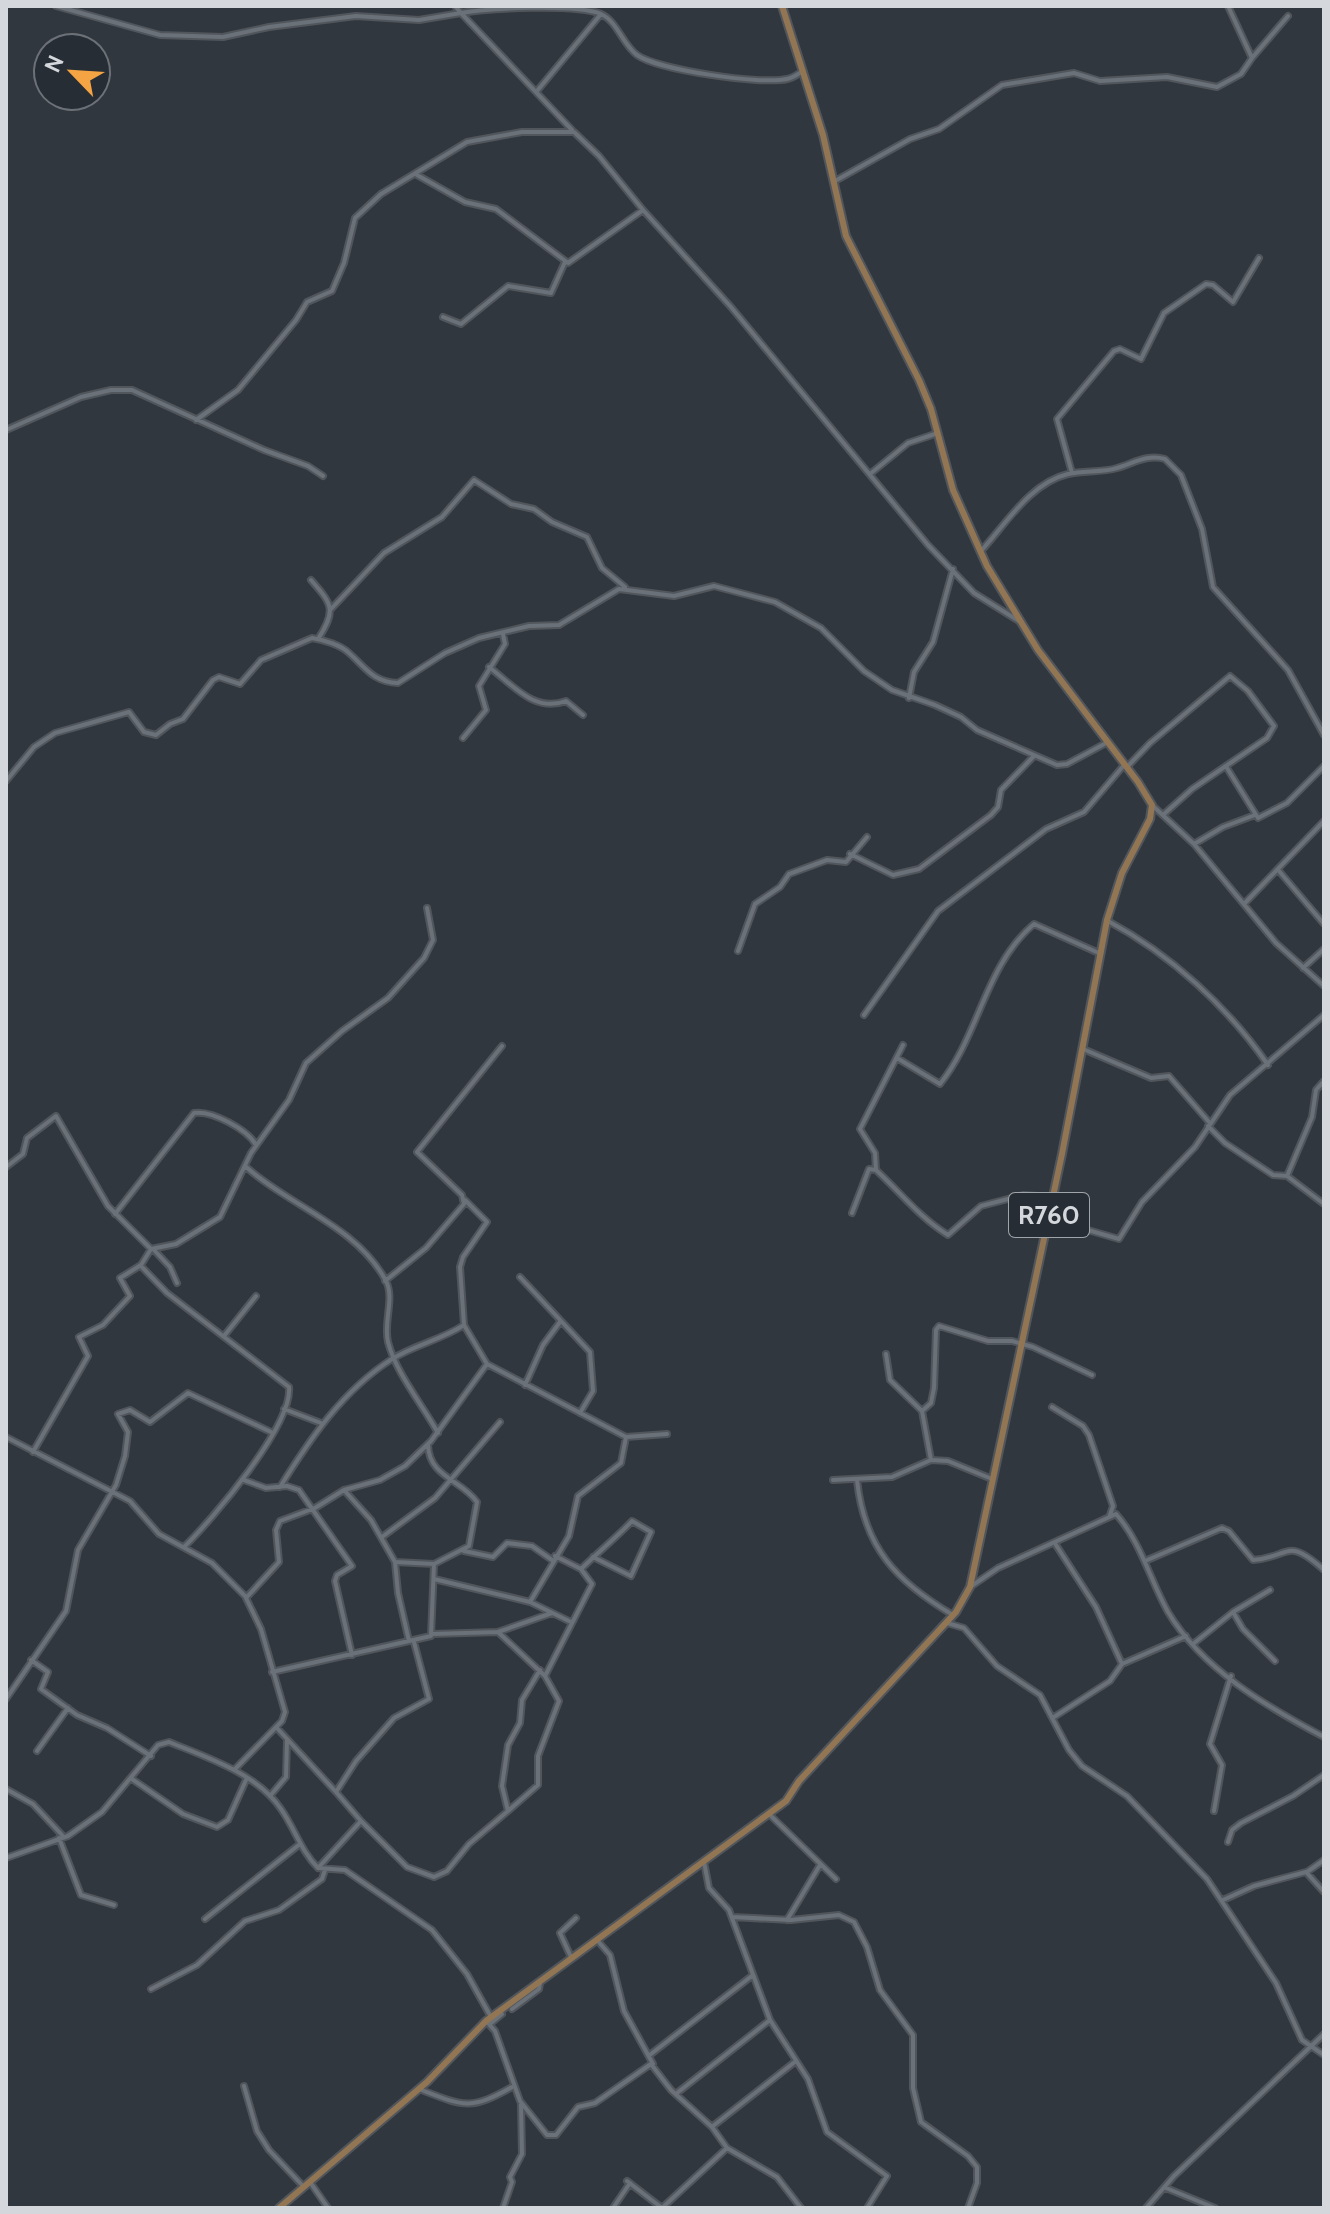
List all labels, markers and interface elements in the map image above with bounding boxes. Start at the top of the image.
north arrow [32,32,112,112]
text: N [39,51,70,77]
road number: R760 [1009,1193,1089,1237]

